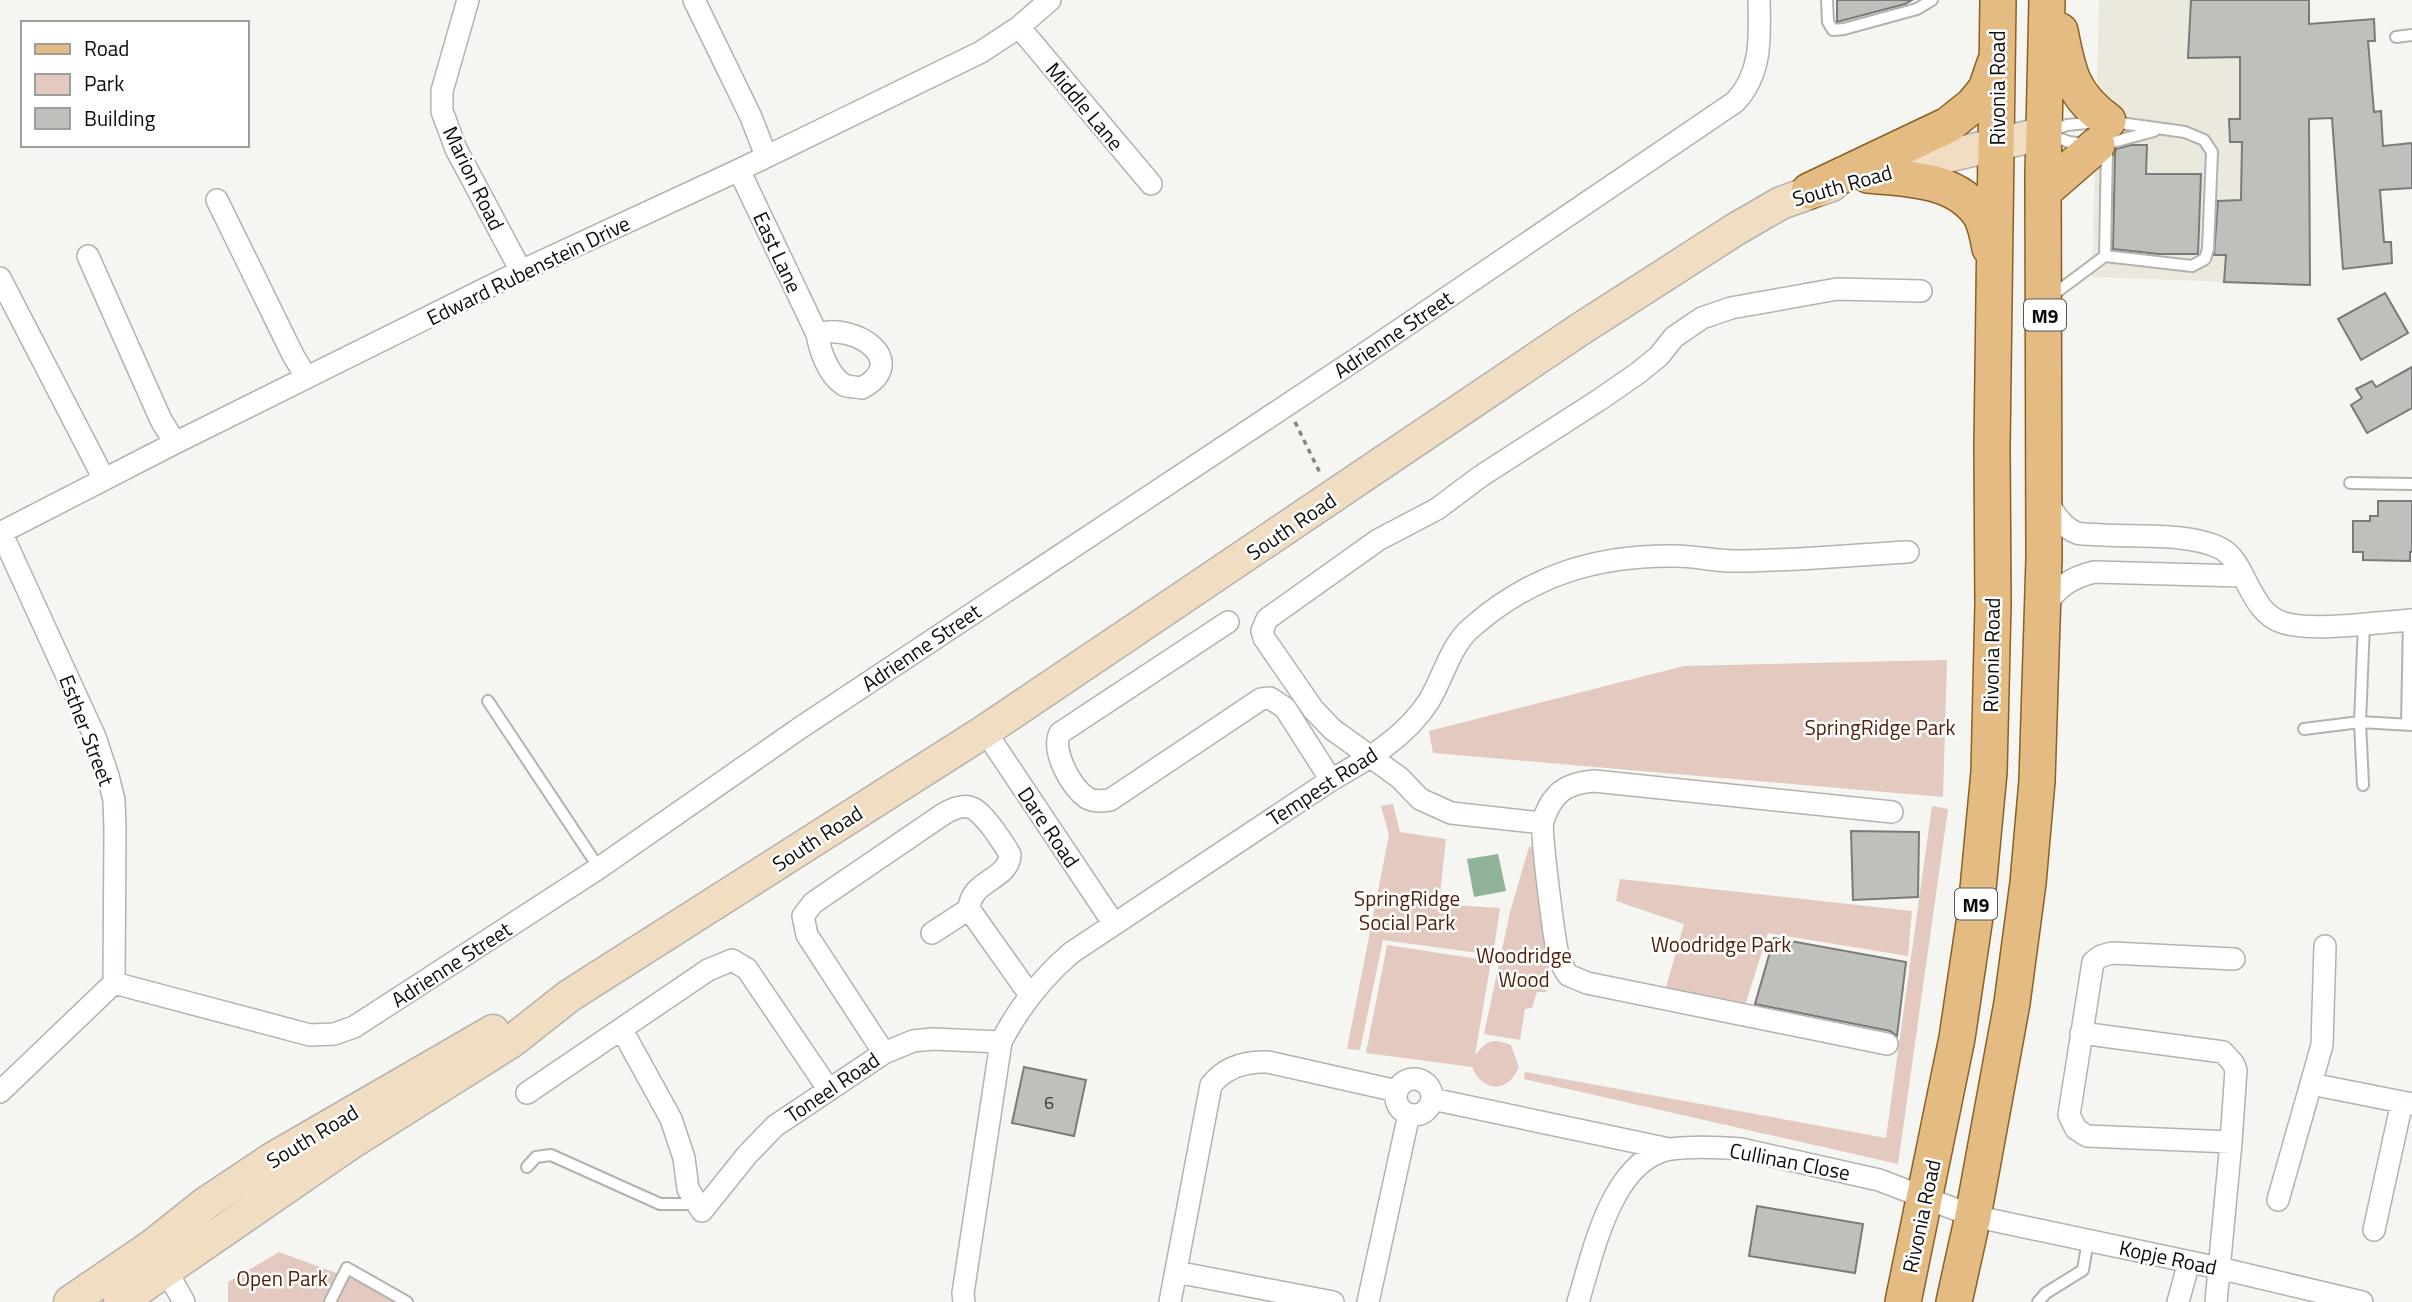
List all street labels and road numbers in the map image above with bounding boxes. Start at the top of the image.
street label: Rivonia Road [1981,30,2013,146]
street label: Middle Lane [1038,55,1132,157]
street label: Marion Road [435,120,513,236]
street label: South Road [1788,156,1896,214]
street label: East Lane [745,206,811,298]
street label: Edward Rubenstein Drive [421,207,635,333]
street label: Adrienne Street [1327,282,1460,386]
road number: M9 [2024,300,2066,330]
street label: South Road [1240,484,1342,568]
street label: Adrienne Street [855,595,988,699]
street label: Rivonia Road [1974,597,2008,713]
street label: Esther Street [51,670,123,791]
street label: Tempest Road [1260,738,1384,834]
street label: Dare Road [1010,780,1088,874]
street label: South Road [765,797,869,879]
road number: M9 [1955,888,1997,920]
street label: Adrienne Street [384,913,518,1015]
street label: Toneel Road [778,1044,886,1130]
street label: South Road [260,1096,364,1176]
street label: Cullinan Close [1727,1134,1853,1188]
street label: Rivonia Road [1893,1156,1949,1276]
street label: Kopje Road [2116,1231,2220,1283]

